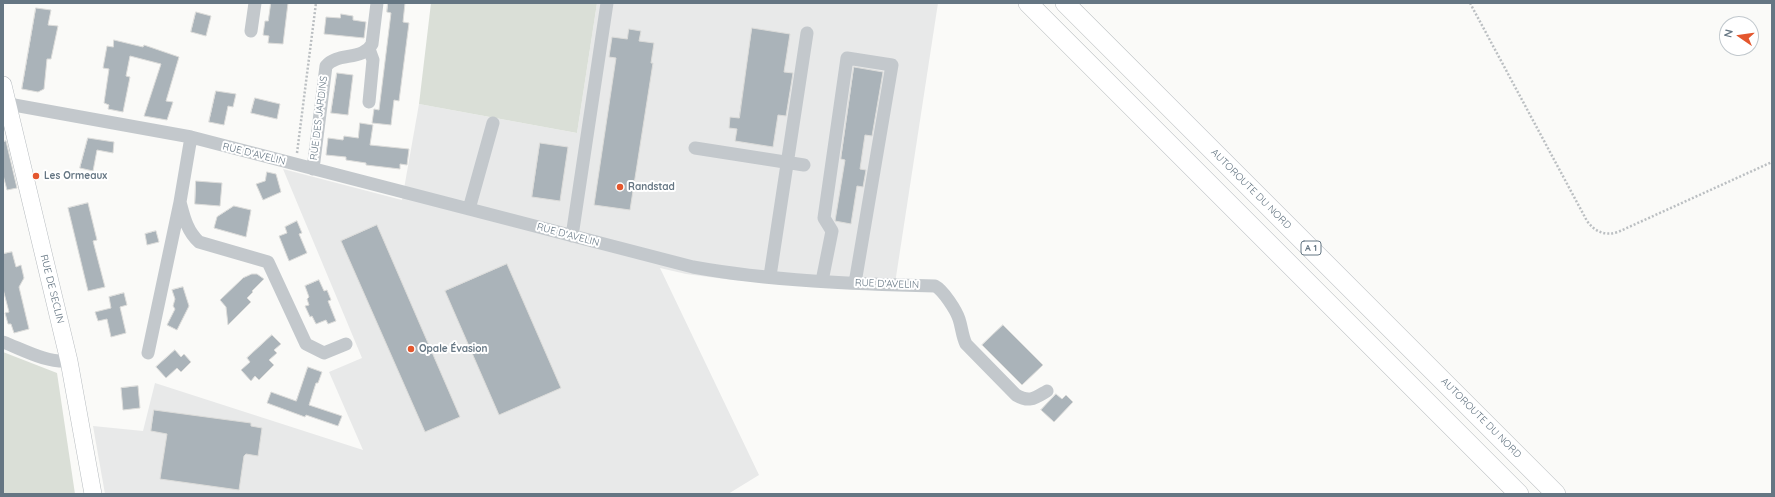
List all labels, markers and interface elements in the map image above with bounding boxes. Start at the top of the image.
north arrow [1719,16,1759,56]
text: N [1721,28,1736,39]
street label: RUE DES JARDINS [308,75,330,161]
street label: RUE D'AVELIN [221,140,287,168]
street label: AUTOROUTE DU NORD [1208,146,1294,232]
place label: Les Ormeaux [44,170,107,182]
marker: Les Ormeaux [31,171,41,181]
place label: Randstad [628,181,675,193]
marker: Randstad [615,182,625,192]
street label: RUE D'AVELIN [535,221,601,249]
road number: A 1 [1301,241,1321,255]
street label: RUE DE SECLIN [38,253,66,325]
street label: RUE D'AVELIN [855,277,919,291]
place label: Opale Évasion [419,343,487,355]
marker: Opale Évasion [406,344,416,354]
street label: AUTOROUTE DU NORD [1438,375,1524,461]

